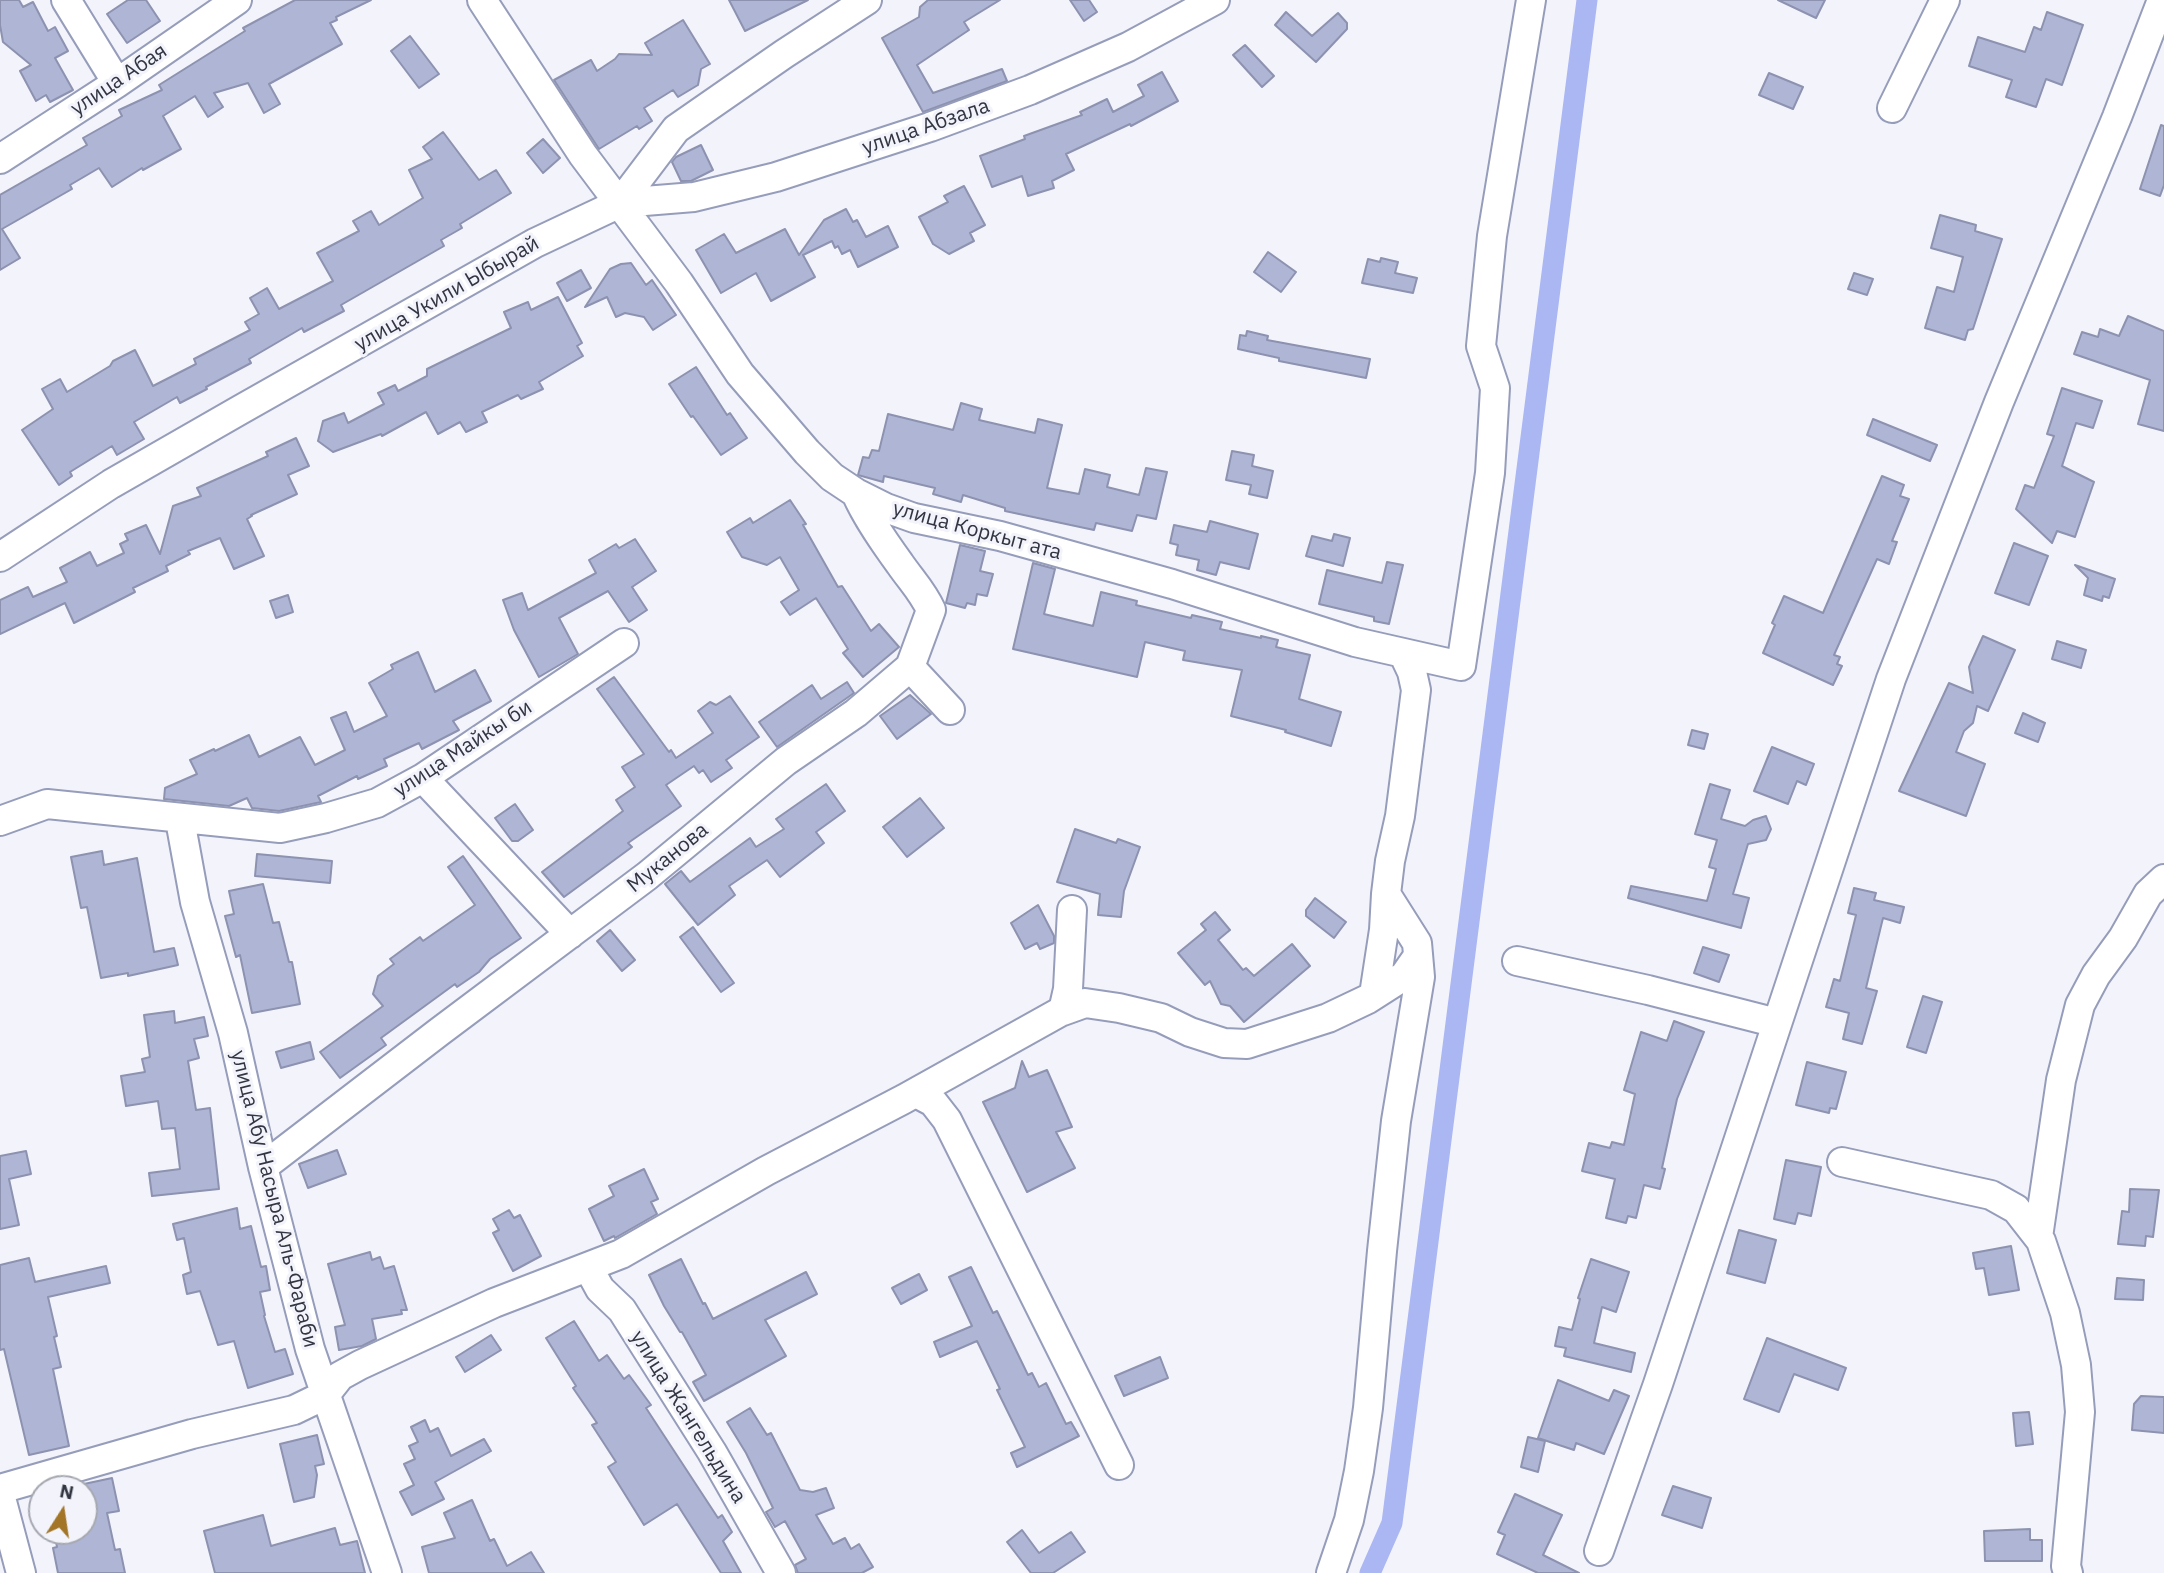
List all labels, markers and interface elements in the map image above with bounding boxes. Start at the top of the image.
street label: улица Абая [66,39,172,121]
street label: улица Абзала [859,93,993,161]
street label: улица Укили Ыбырай [350,231,544,357]
street label: улица Коркыт ата [890,496,1064,566]
street label: улица Майкы би [389,695,537,803]
street label: Муканова [622,818,714,898]
street label: улица Абу Насыра Аль-Фараби [225,1048,323,1350]
street label: улица Жангельдина [625,1326,751,1508]
north arrow [28,1475,98,1545]
text: N [58,1478,76,1505]

